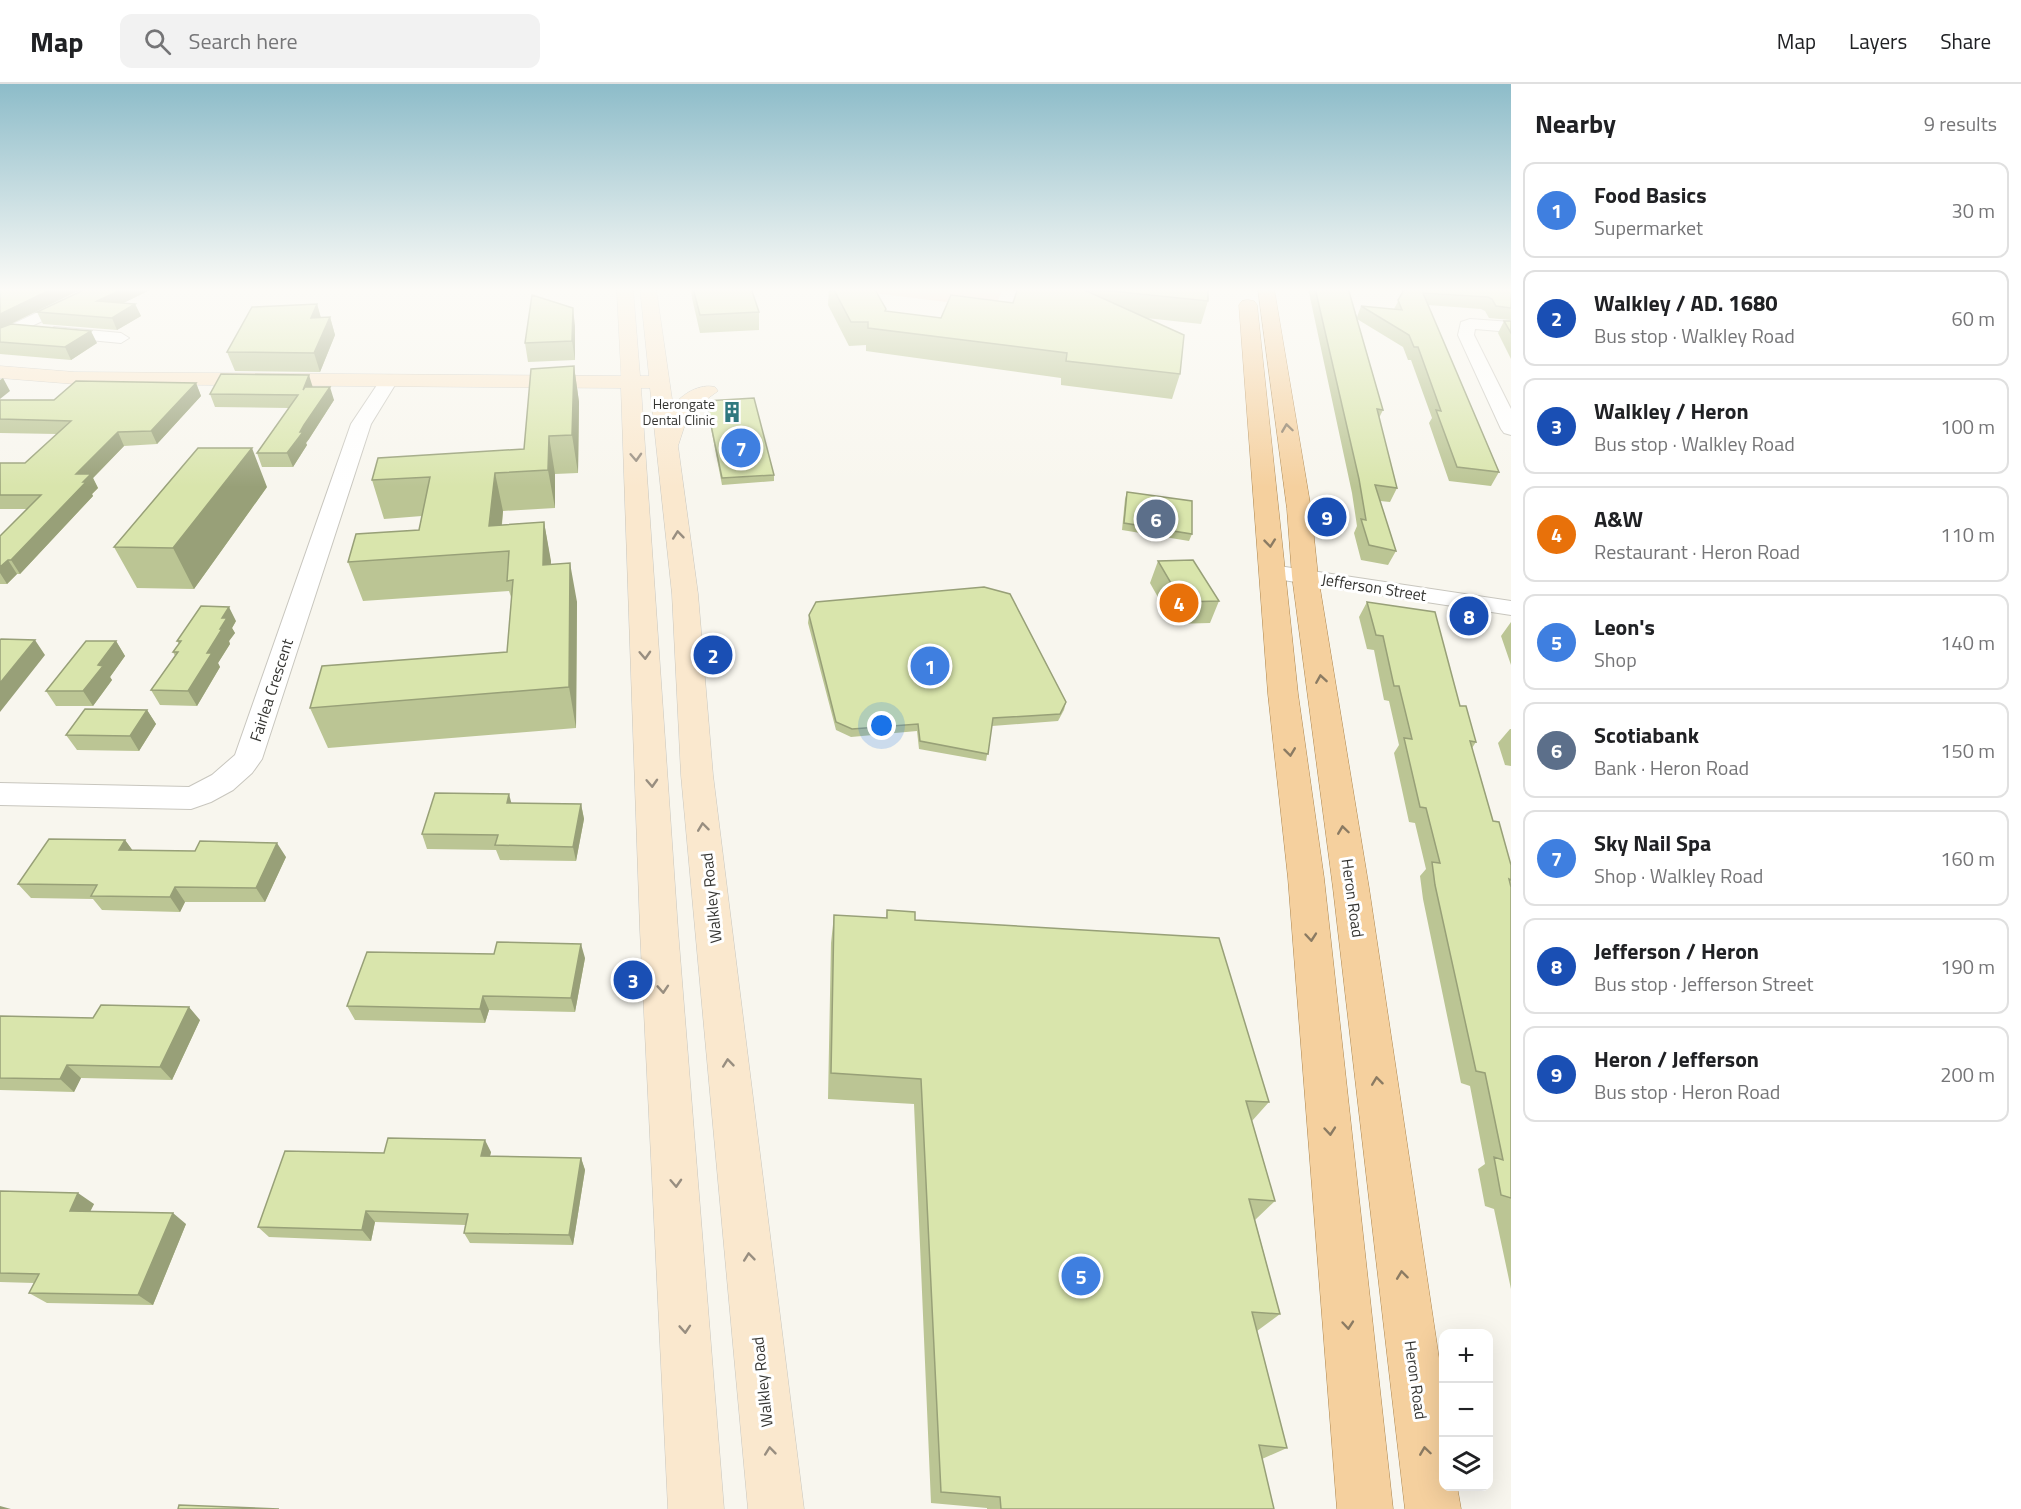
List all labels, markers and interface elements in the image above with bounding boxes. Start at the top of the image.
search box [120,14,540,68]
text: Map [30,20,84,63]
text: Search here [189,24,298,58]
icon: search [141,25,174,58]
text: Map [1777,25,1816,57]
text: Layers [1849,25,1907,57]
text: Share [1940,25,1991,57]
text: Nearby [1535,104,1616,143]
text: 9 results [1924,108,1997,139]
text: Food Basics [1594,178,1707,212]
text: 1 [1551,195,1562,226]
text: 30 m [1951,195,1995,226]
text: Supermarket [1594,212,1703,243]
text: Walkley / AD. 1680 [1594,286,1778,320]
text: 2 [1551,303,1562,334]
text: 60 m [1951,303,1995,334]
text: Bus stop · Walkley Road [1594,320,1795,351]
place label: Herongate Dental Clinic [643,393,715,430]
text: Walkley / Heron [1594,394,1749,428]
building icon: Herongate Dental Clinic [720,400,744,424]
text: 3 [1551,411,1562,442]
text: 100 m [1940,411,1995,442]
one-way arrow [1281,424,1293,433]
pin: 7 [722,426,760,470]
text: Bus stop · Walkley Road [1594,428,1795,459]
one-way arrow [629,453,642,462]
pin: 9 [1308,494,1346,540]
pin: 6 [1136,496,1176,542]
text: A&W [1594,502,1643,536]
text: 4 [1551,519,1562,550]
text: 110 m [1940,519,1995,550]
one-way arrow [672,531,685,540]
text: Restaurant · Heron Road [1594,536,1800,567]
one-way arrow [1263,538,1276,547]
street label: Jefferson Street [1320,567,1429,607]
pin: 4 [1160,580,1198,626]
pin: 8 [1450,594,1488,638]
text: Leon's [1594,610,1655,644]
text: 5 [1551,627,1562,658]
text: 140 m [1940,627,1995,658]
pin: 2 [694,632,732,678]
street label: Fairlea Crescent [243,635,299,745]
pin: 1 [910,644,950,688]
text: Shop [1594,644,1637,675]
one-way arrow [639,650,652,659]
one-way arrow [1316,674,1328,684]
your location [867,711,896,740]
text: Scotiabank [1594,718,1699,752]
text: 6 [1551,735,1562,766]
text: 150 m [1940,735,1995,766]
one-way arrow [1284,748,1296,757]
text: Bank · Heron Road [1594,752,1749,783]
one-way arrow [645,779,658,788]
one-way arrow [697,823,710,832]
one-way arrow [1338,825,1350,834]
text: Sky Nail Spa [1594,826,1711,860]
text: 7 [1551,843,1562,874]
text: 160 m [1940,843,1995,874]
street label: Walkley Road [694,852,728,944]
street label: Heron Road [1336,857,1370,939]
text: Shop · Walkley Road [1594,860,1763,891]
one-way arrow [1304,932,1317,941]
text: Jefferson / Heron [1594,934,1759,968]
text: 8 [1551,951,1562,982]
text: 190 m [1940,951,1995,982]
pin: 3 [614,958,652,1002]
text: Bus stop · Jefferson Street [1594,968,1814,999]
one-way arrow [656,984,669,993]
text: Heron / Jefferson [1594,1042,1759,1076]
one-way arrow [722,1059,735,1068]
text: 9 [1551,1059,1562,1090]
text: 200 m [1940,1059,1995,1090]
text: Bus stop · Heron Road [1594,1076,1780,1107]
one-way arrow [1371,1077,1383,1086]
one-way arrow [1323,1126,1336,1135]
one-way arrow [669,1179,682,1188]
one-way arrow [743,1252,756,1261]
pin: 5 [1062,1254,1100,1298]
one-way arrow [1396,1270,1409,1279]
one-way arrow [1341,1320,1354,1329]
one-way arrow [678,1325,691,1334]
map controls [1439,1329,1493,1491]
button: + [1439,1329,1493,1383]
street label: Walkley Road [745,1336,779,1428]
street label: Heron Road [1399,1339,1433,1421]
button: − [1439,1383,1493,1437]
button: layers [1439,1437,1493,1491]
one-way arrow [764,1446,777,1455]
one-way arrow [1420,1446,1432,1456]

